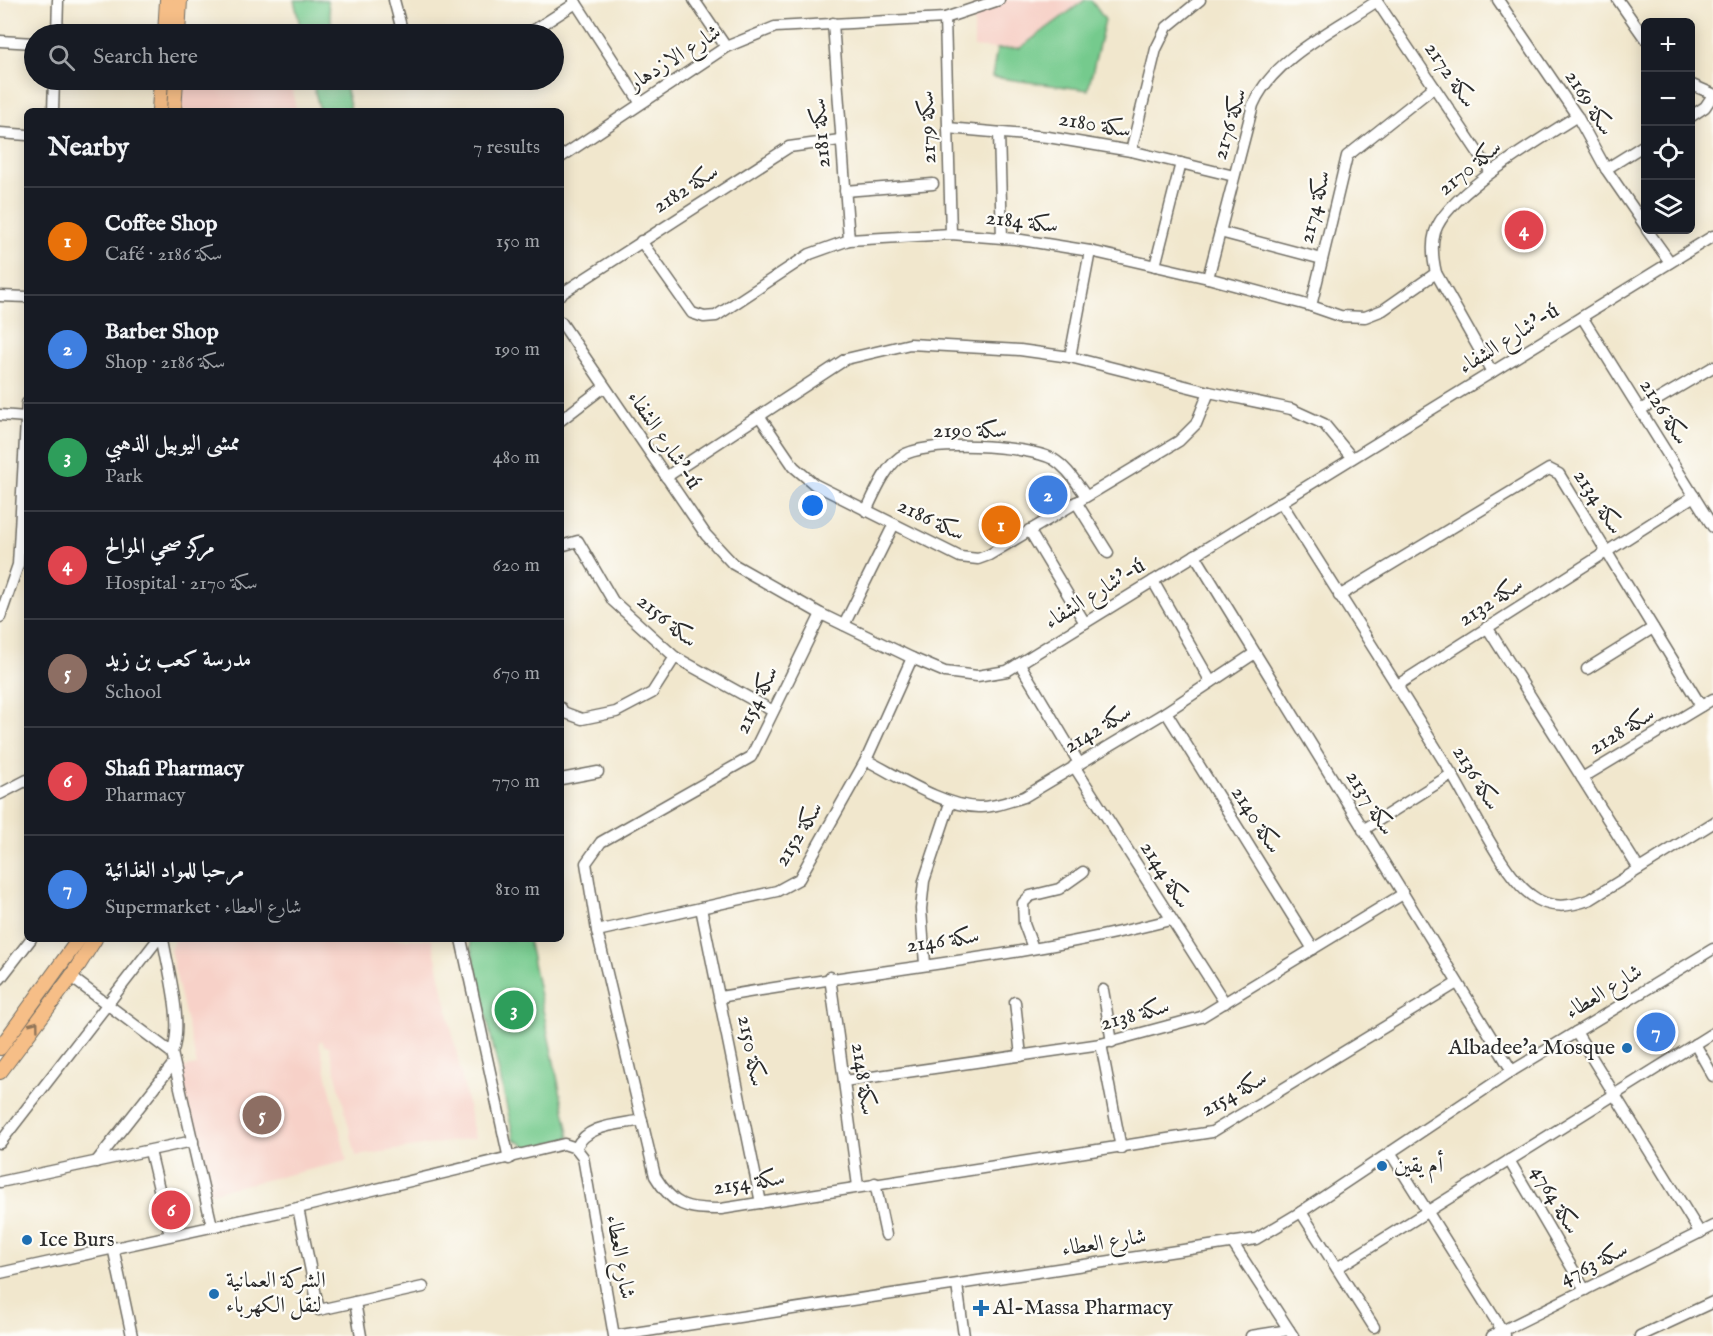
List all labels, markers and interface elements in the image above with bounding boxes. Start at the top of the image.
street label: شارع الازدهار [622,18,728,101]
map controls [1641,18,1695,234]
button: + [1641,18,1695,72]
search box [24,24,564,90]
street label: سكة 2172 [1418,36,1482,114]
icon: search [45,41,78,74]
text: Search here [93,43,198,71]
street label: سكة 2169 [1558,65,1620,141]
button: − [1641,72,1695,126]
street label: سكة 2176 [1206,85,1254,163]
street label: سكة 2179 [913,90,943,164]
street label: سكة 2181 [805,97,837,169]
street label: سكة 2180 [1057,105,1133,145]
button: locate [1641,126,1695,180]
text: Nearby [48,131,129,164]
street label: سكة 2170 [1432,134,1508,202]
text: 7 results [473,135,540,160]
street label: سكة 2182 [648,158,724,220]
street label: سكة 2174 [1292,168,1338,246]
button: layers [1641,180,1695,234]
street label: سكة 2184 [984,204,1060,240]
pin: 4 [1504,208,1544,252]
text: Coffee Shop [105,210,217,238]
text: 1 [64,229,71,254]
text: 150 m [496,229,540,254]
text: Café · سكة 2186 [105,242,222,267]
street label: شارع الشفاء'-ú [1453,297,1566,383]
text: Barber Shop [105,318,219,346]
text: 2 [63,337,72,362]
text: 190 m [494,337,540,362]
text: Shop · سكة 2186 [105,350,225,375]
street label: سكة 2126 [1633,374,1695,450]
street label: شارع الشفاء'-ú [618,385,707,497]
street label: سكة 2190 [933,417,1007,445]
text: ممشى اليوبيل الذهبي [105,430,240,458]
text: 3 [64,445,71,470]
text: 480 m [493,445,540,470]
text: Park [105,464,143,489]
street label: سكة 2134 [1567,464,1629,540]
pin: 2 [1028,472,1068,518]
your location [798,491,827,520]
street label: سكة 2186 [893,492,969,548]
pin: 1 [982,502,1020,548]
text: مركز صحي الموالح [105,533,215,561]
street label: شارع الشفاء'-ú [1039,552,1152,638]
text: 4 [63,553,72,578]
text: 620 m [493,553,540,578]
text: Hospital · سكة 2170 [105,571,258,596]
street label: سكة 2132 [1453,571,1529,633]
street label: سكة 2156 [631,588,703,654]
text: مدرسة كعب بن زيد [105,646,251,674]
text: 5 [64,661,71,686]
text: 670 m [493,661,540,686]
street label: سكة 2154 [729,661,785,739]
text: School [105,680,161,705]
street label: سكة 2142 [1059,698,1137,760]
street label: سكة 2128 [1584,700,1660,762]
street label: سكة 2136 [1446,740,1506,816]
text: Shafi Pharmacy [105,755,244,783]
street label: سكة 2137 [1339,765,1401,841]
text: 6 [63,769,72,794]
text: 770 m [492,769,540,794]
street label: سكة 2140 [1224,781,1288,859]
text: Pharmacy [105,783,186,808]
street label: سكة 2152 [768,796,830,872]
street label: سكة 2144 [1133,836,1197,914]
text: مرحبا للمواد الغذائية [105,857,244,885]
text: 7 [63,877,72,902]
text: 810 m [495,877,540,902]
text: Supermarket · شارع العطاء [105,895,302,920]
street label: سكة 2146 [905,922,981,960]
street label: شارع العطاء [1560,958,1649,1029]
pin: 3 [494,988,534,1032]
street label: سكة 2138 [1097,992,1173,1038]
pin: 7 [1636,1010,1676,1054]
street label: سكة 2150 [730,1013,772,1089]
one-way arrow [28,1020,39,1031]
place label: Albadee'a Mosque [1447,1034,1615,1062]
street label: سكة 2148 [844,1041,882,1117]
marker: Albadee'a Mosque [1620,1041,1634,1055]
street label: سكة 2154 [1196,1064,1272,1124]
pin: 5 [242,1092,282,1138]
place label: أم يقين [1394,1149,1444,1184]
marker: أم يقين [1375,1159,1389,1173]
street label: سكة 4764 [1524,1160,1586,1240]
street label: سكة 2154 [711,1164,787,1202]
pin: 6 [152,1188,190,1232]
street label: شارع العطاء [596,1213,641,1302]
street label: شارع العطاء [1060,1223,1149,1266]
place label: Ice Burs [39,1226,114,1254]
marker: Ice Burs [20,1233,34,1247]
street label: سكة 4763 [1555,1235,1633,1293]
place label: الشرکة العمانیة لنقل الکهرباء [226,1266,326,1320]
marker: الشرکة العمانیة لنقل الکهرباء [207,1287,221,1301]
place label: Al-Massa Pharmacy [992,1294,1173,1322]
marker: Al-Massa Pharmacy [974,1301,988,1315]

